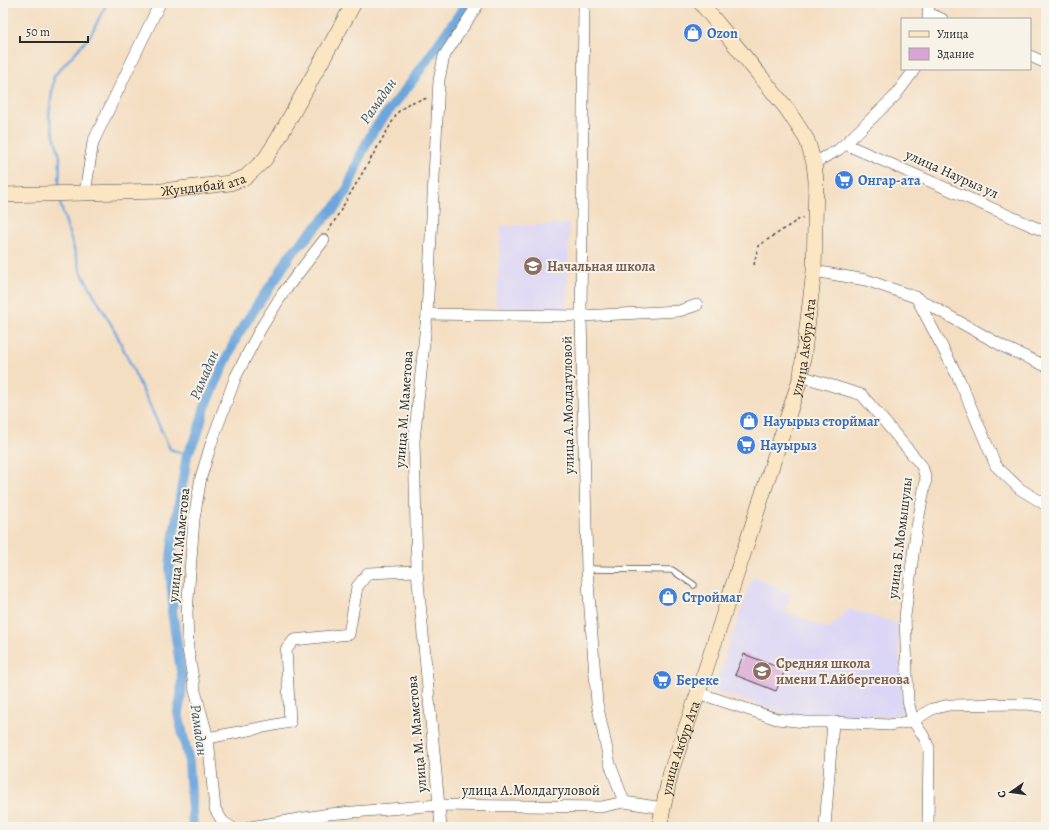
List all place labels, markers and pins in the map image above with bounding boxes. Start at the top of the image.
shop icon: Ozon [682,22,704,44]
place label: Ozon [707,24,738,43]
supermarket icon: Онгар-ата [833,169,855,191]
place label: Онгар-ата [858,171,921,190]
school or university icon: Начальная школа [522,255,544,277]
place label: Начальная школа [547,257,656,276]
shop icon: Науырыз сторймаг [738,410,760,432]
place label: Науырыз сторймаг [763,412,880,431]
supermarket icon: Науырыз [735,434,757,456]
place label: Науырыз [760,436,817,455]
shop icon: Строймаг [657,586,679,608]
place label: Строймаг [682,588,742,607]
place label: Средняя школа имени Т.Айбергенова [776,654,910,689]
school or university icon: Средняя школа имени Т.Айбергенова [751,660,773,682]
supermarket icon: Береке [651,669,673,691]
place label: Береке [676,671,720,690]

